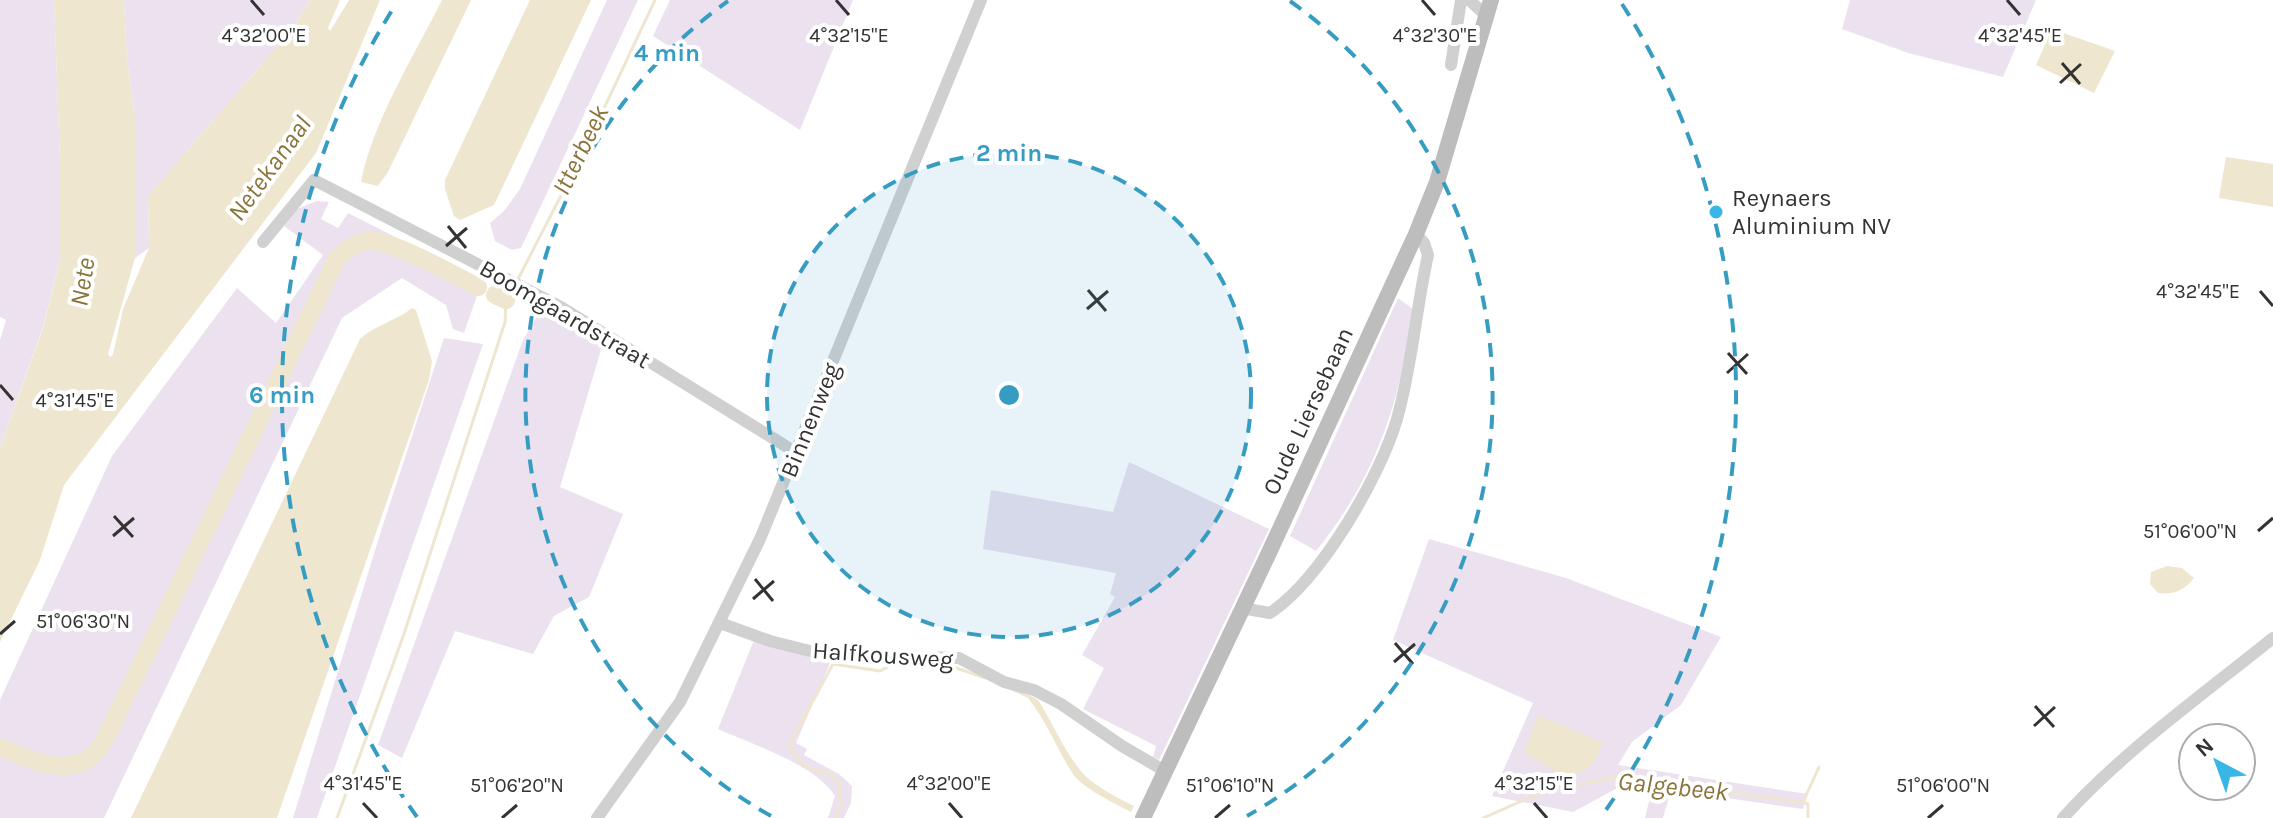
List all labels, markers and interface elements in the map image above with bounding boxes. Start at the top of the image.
text: 4°32'00"E [221,24,307,47]
text: 4°32'15"E [809,24,889,47]
text: 4°32'30"E [1392,24,1478,47]
text: 4°32'45"E [1978,24,2062,47]
text: 4 min [634,39,700,67]
water label: Itterbeek [545,100,616,200]
water label: Netekanaal [221,110,318,227]
text: 2 min [976,139,1042,167]
place label: Reynaers Aluminium NV [1732,184,1891,240]
marker: Reynaers Aluminium NV [1707,203,1725,221]
street label: Boomgaardstraat [475,254,655,374]
water label: Nete [63,256,102,309]
text: 4°32'45"E [2156,280,2240,303]
street label: Oude Liersebaan [1257,323,1359,499]
street label: Binnenweg [774,358,846,481]
text: 6 min [249,381,315,409]
centre of rings [995,381,1023,409]
text: 4°31'45"E [36,389,114,412]
text: 51°06'00"N [2143,520,2237,543]
text: 51°06'30"N [36,610,130,633]
street label: Halfkousweg [812,636,955,674]
north arrow [2177,722,2257,802]
text: N [2190,733,2219,763]
water label: Galgebeek [1616,765,1731,808]
text: 4°31'45"E [324,772,402,795]
text: 4°32'00"E [906,772,992,795]
text: 4°32'15"E [1494,772,1574,795]
text: 51°06'20"N [470,774,564,797]
text: 51°06'10"N [1186,774,1275,797]
text: 51°06'00"N [1896,774,1990,797]

